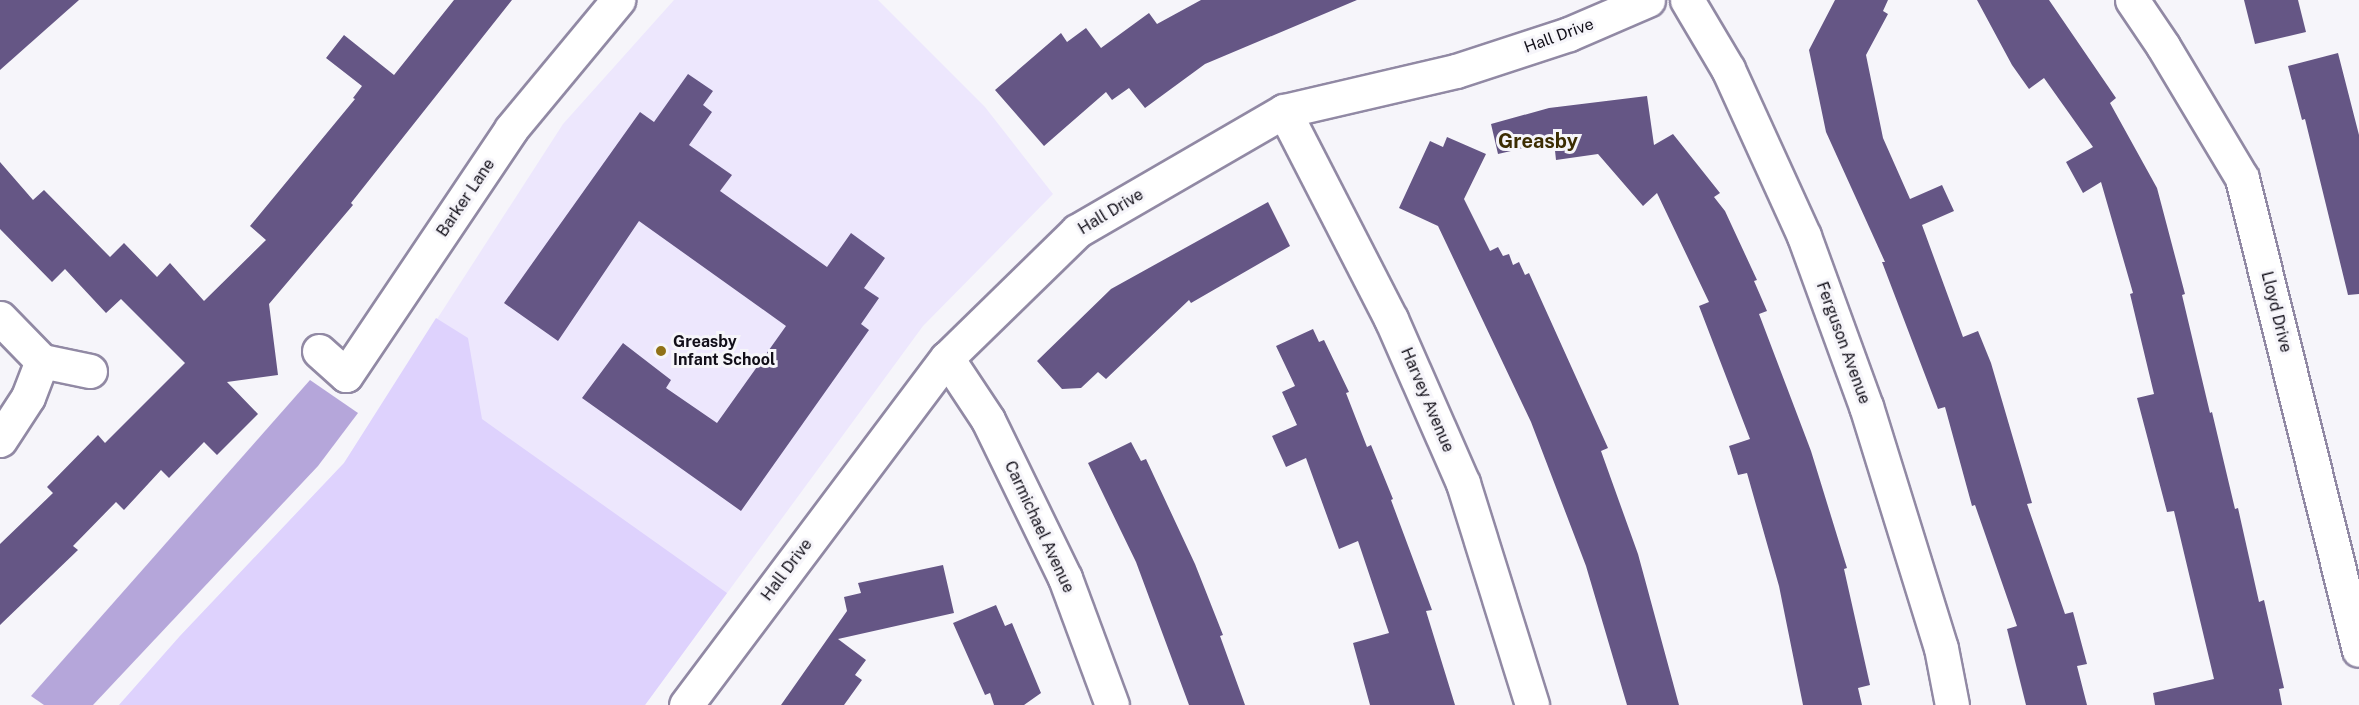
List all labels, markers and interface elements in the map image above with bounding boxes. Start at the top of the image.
street label: Hall Drive [1522,15,1596,57]
district label: Greasby [1498,129,1578,153]
street label: Barker Lane [433,155,499,241]
street label: Hall Drive [1075,185,1147,239]
street label: Lloyd Drive [2257,270,2295,354]
street label: Ferguson Avenue [1812,279,1874,407]
place label: Greasby Infant School [673,332,775,370]
marker: Greasby Infant School [654,344,668,358]
street label: Harvey Avenue [1396,345,1458,455]
street label: Carmichael Avenue [1000,458,1078,596]
street label: Hall Drive [757,535,817,605]

